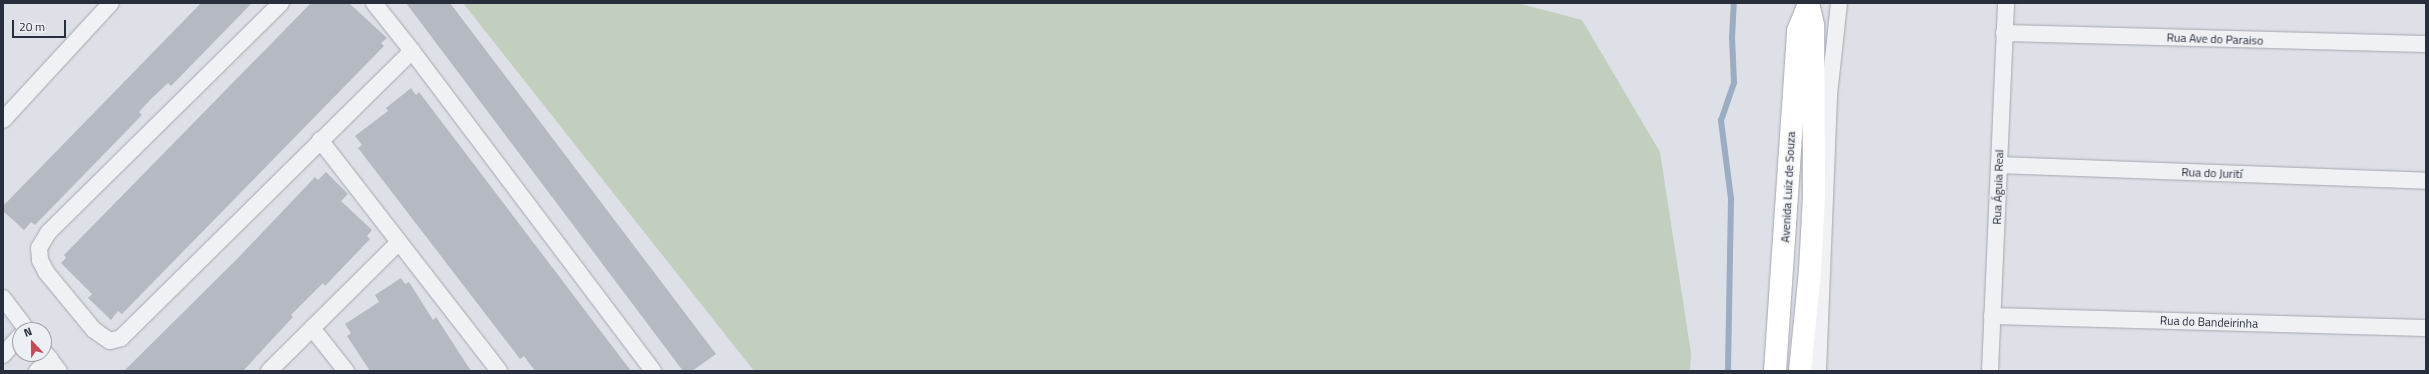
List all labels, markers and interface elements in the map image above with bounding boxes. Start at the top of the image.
scale bar [14,12,68,38]
text: 20 m [19,17,45,36]
street label: Rua Ave do Paraiso [2166,30,2264,48]
street label: Avenida Luiz de Souza [1778,131,1798,243]
street label: Rua Águia Real [1989,149,2007,225]
street label: Rua do Jurití [2181,165,2243,181]
street label: Rua do Bandeirinha [2160,313,2258,331]
north arrow [12,322,52,362]
text: N [21,323,34,341]

